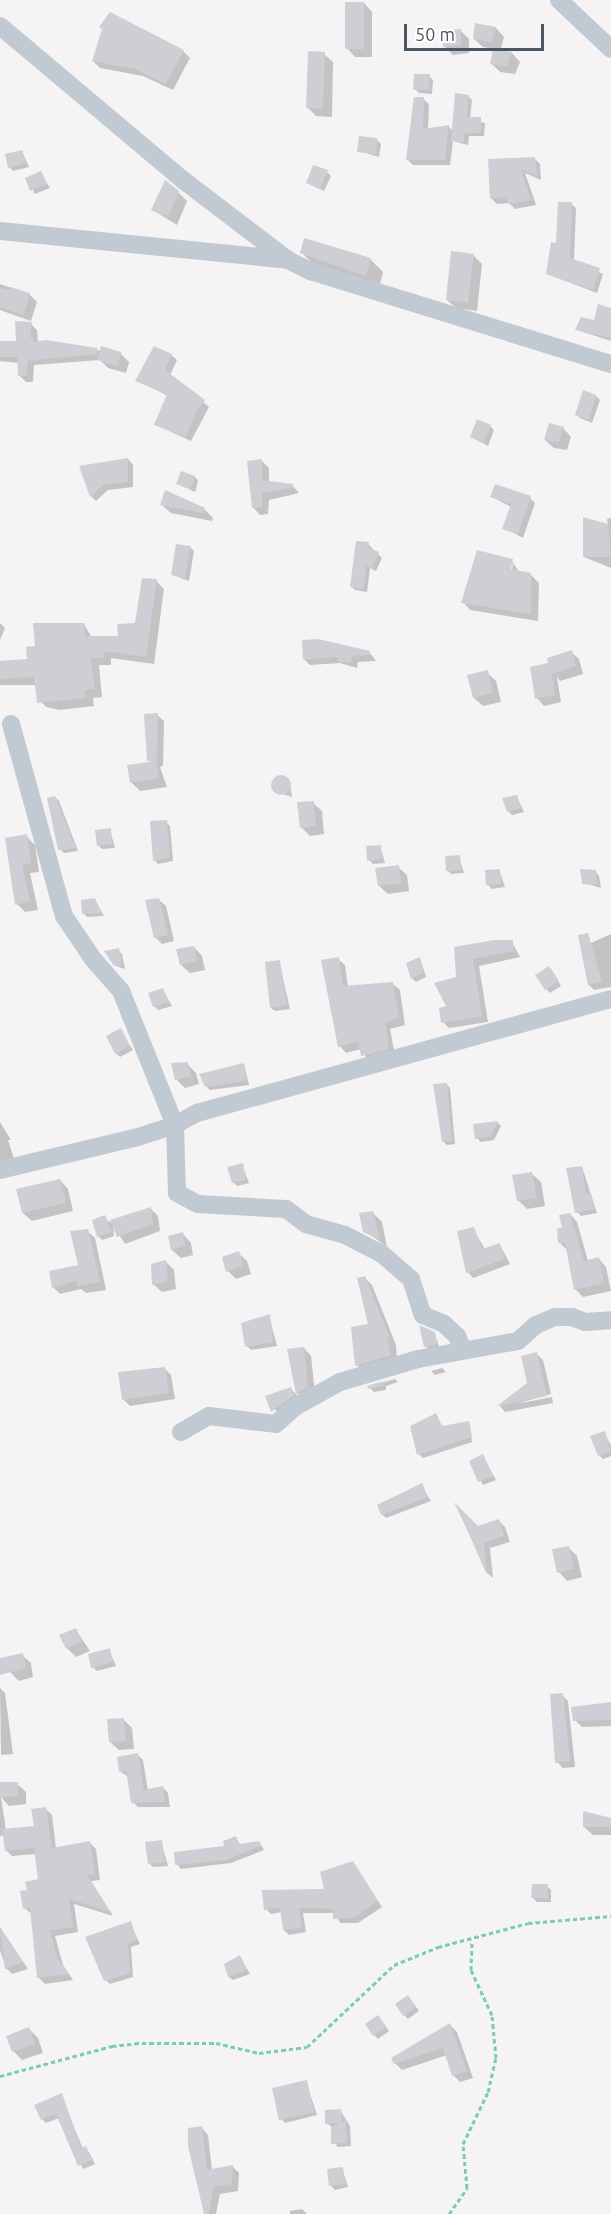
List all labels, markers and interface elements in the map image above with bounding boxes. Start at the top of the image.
scale bar [407,12,546,50]
text: 50 m [415,24,455,44]

